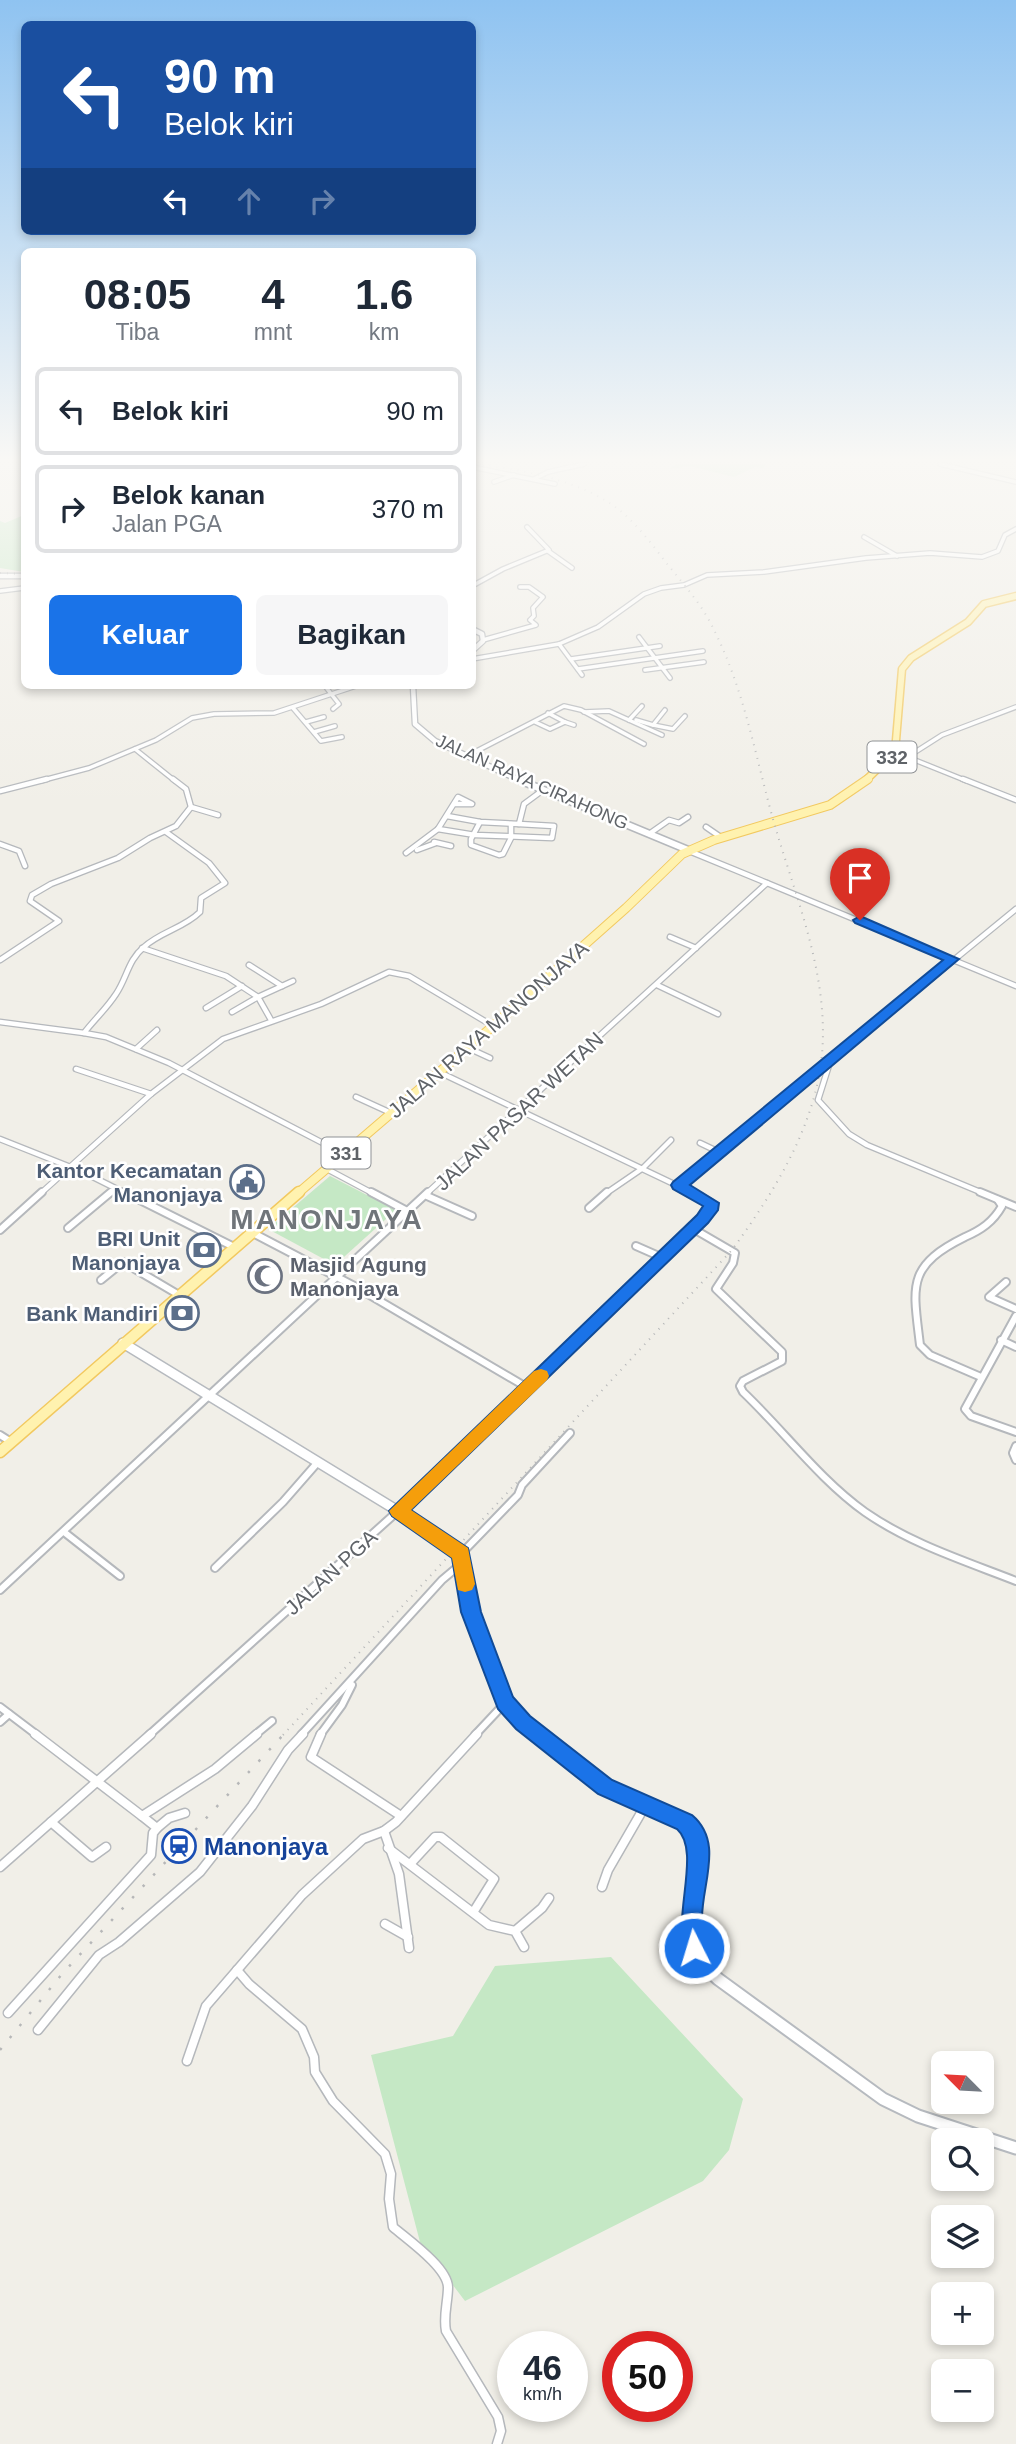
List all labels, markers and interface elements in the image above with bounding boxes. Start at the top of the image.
icon: left [49,49,140,140]
text: 90 m [164,49,276,103]
text: Belok kiri [164,106,294,142]
icon: left [157,182,195,220]
icon: ahead [230,182,268,220]
icon: right [303,182,341,220]
text: 08:05 [84,271,191,318]
text: 4 [261,271,285,318]
text: 1.6 [355,271,413,318]
text: Tiba [115,319,159,345]
text: mnt [254,319,292,345]
text: km [369,319,399,345]
icon: left [53,392,91,430]
text: Belok kiri [112,396,229,426]
text: 90 m [386,396,444,426]
text: Belok kanan [112,480,265,510]
icon: right [53,490,91,528]
text: 370 m [372,494,444,524]
text: Jalan PGA [112,511,222,537]
button: Keluar [49,595,242,675]
button: Bagikan [256,595,448,675]
street label: JALAN RAYA CIRAHONG [433,730,631,834]
road number: 332 [868,742,917,772]
pin [830,848,890,920]
icon: arrive [841,859,879,897]
street label: JALAN RAYA MANONJAYA [383,936,593,1122]
street label: JALAN PASAR WETAN [430,1027,608,1195]
road number: 331 [322,1138,370,1168]
place label: Kantor Kecamatan Manonjaya [36,1159,222,1206]
public building icon: Kantor Kecamatan Manonjaya [228,1163,266,1201]
district label: MANONJAYA [230,1204,424,1235]
place label: BRI Unit Manonjaya [71,1227,180,1274]
bank icon: BRI Unit Manonjaya [185,1231,223,1269]
place label: Masjid Agung Manonjaya [290,1253,427,1300]
mosque icon: Masjid Agung Manonjaya [246,1257,284,1295]
bank icon: Bank Mandiri [163,1294,201,1332]
place label: Bank Mandiri [26,1302,158,1325]
street label: JALAN PGA [280,1525,382,1619]
station icon: Manonjaya [160,1827,198,1865]
place label: Manonjaya [204,1833,329,1860]
position arrow [657,1911,731,1985]
north arrow [931,2051,994,2114]
map controls [931,2051,994,2422]
button: search [931,2128,994,2191]
button: layers [931,2205,994,2268]
button: + [931,2282,994,2345]
speed limit sign: 50 [602,2331,693,2422]
text: 46 [523,2348,562,2387]
button: − [931,2359,994,2422]
text: km/h [523,2384,562,2404]

